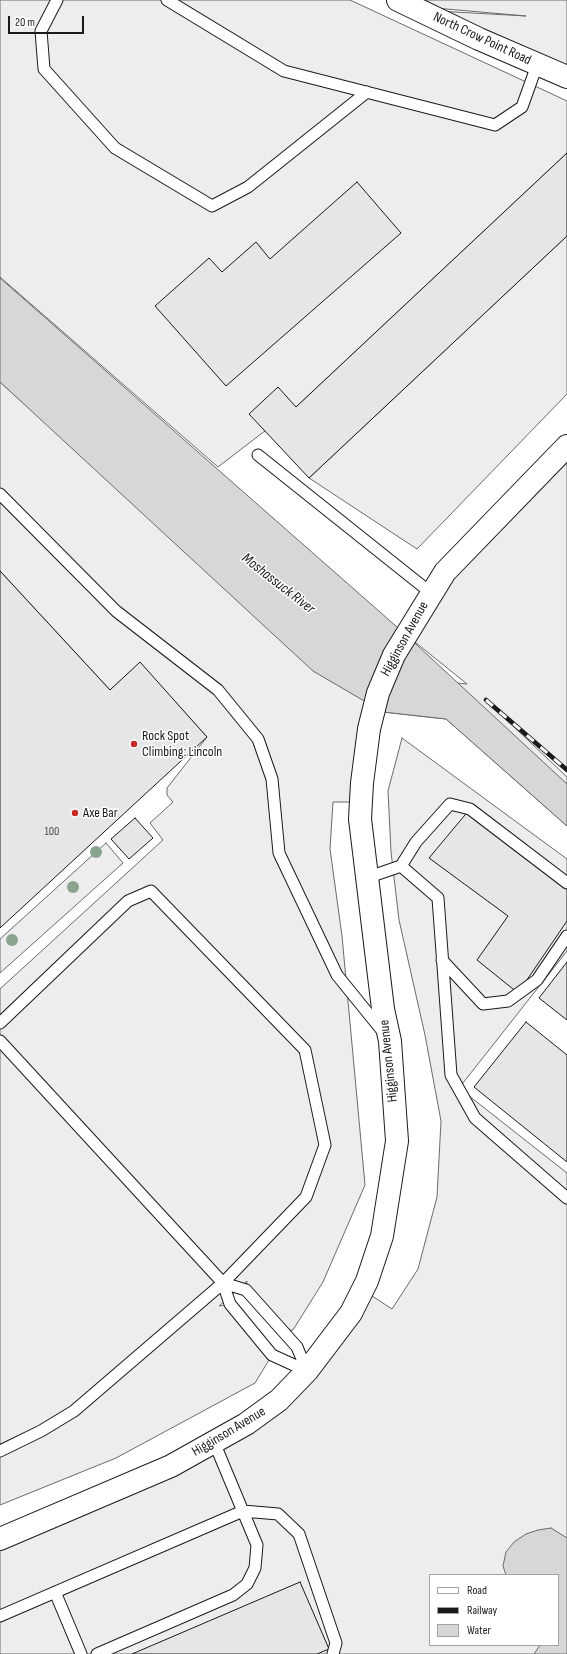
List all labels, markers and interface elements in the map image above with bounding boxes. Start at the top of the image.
scale bar [10,8,86,34]
street label: North Crow Point Road [430,9,534,69]
text: 20 m [15,15,35,30]
water label: Moshassuck River [238,550,318,618]
street label: Higginson Avenue [378,599,432,679]
place label: Rock Spot Climbing: Lincoln [142,728,222,760]
marker: Rock Spot Climbing: Lincoln [129,739,139,749]
place label: Axe Bar [83,805,118,821]
marker: Axe Bar [70,808,80,818]
house number: 100 [45,825,59,839]
street label: Higginson Avenue [376,1019,402,1103]
street label: Higginson Avenue [189,1403,269,1461]
legend [429,1574,559,1646]
text: Road [467,1583,487,1598]
text: Railway [467,1603,497,1618]
text: Water [467,1623,491,1638]

